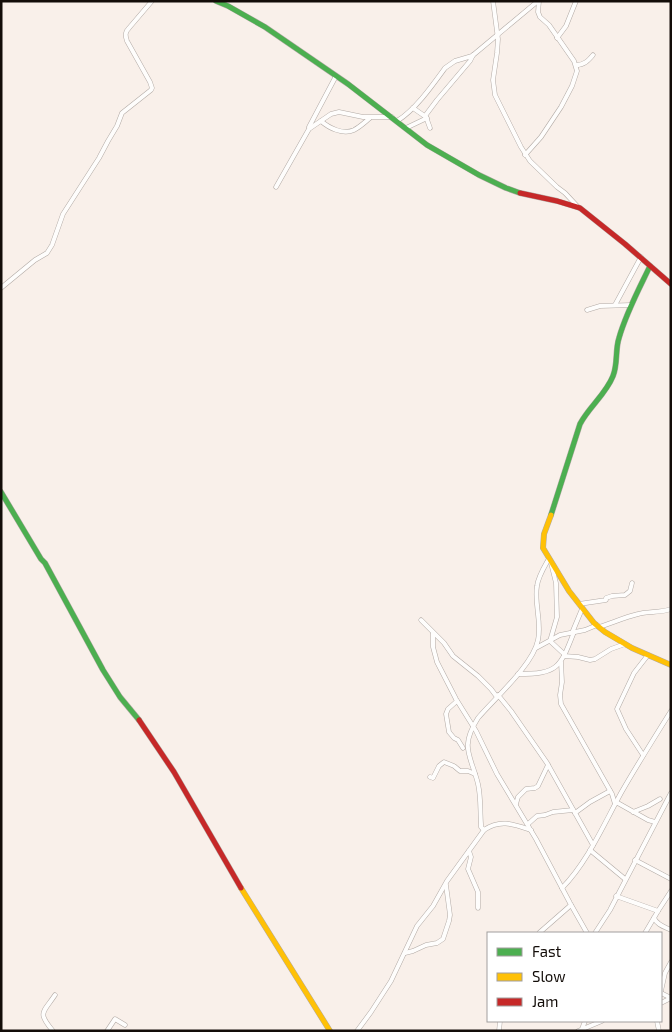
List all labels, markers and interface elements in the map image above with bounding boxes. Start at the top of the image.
legend [487,932,662,1022]
text: Fast [532,942,562,960]
text: Slow [532,967,566,985]
text: Jam [532,992,558,1010]

